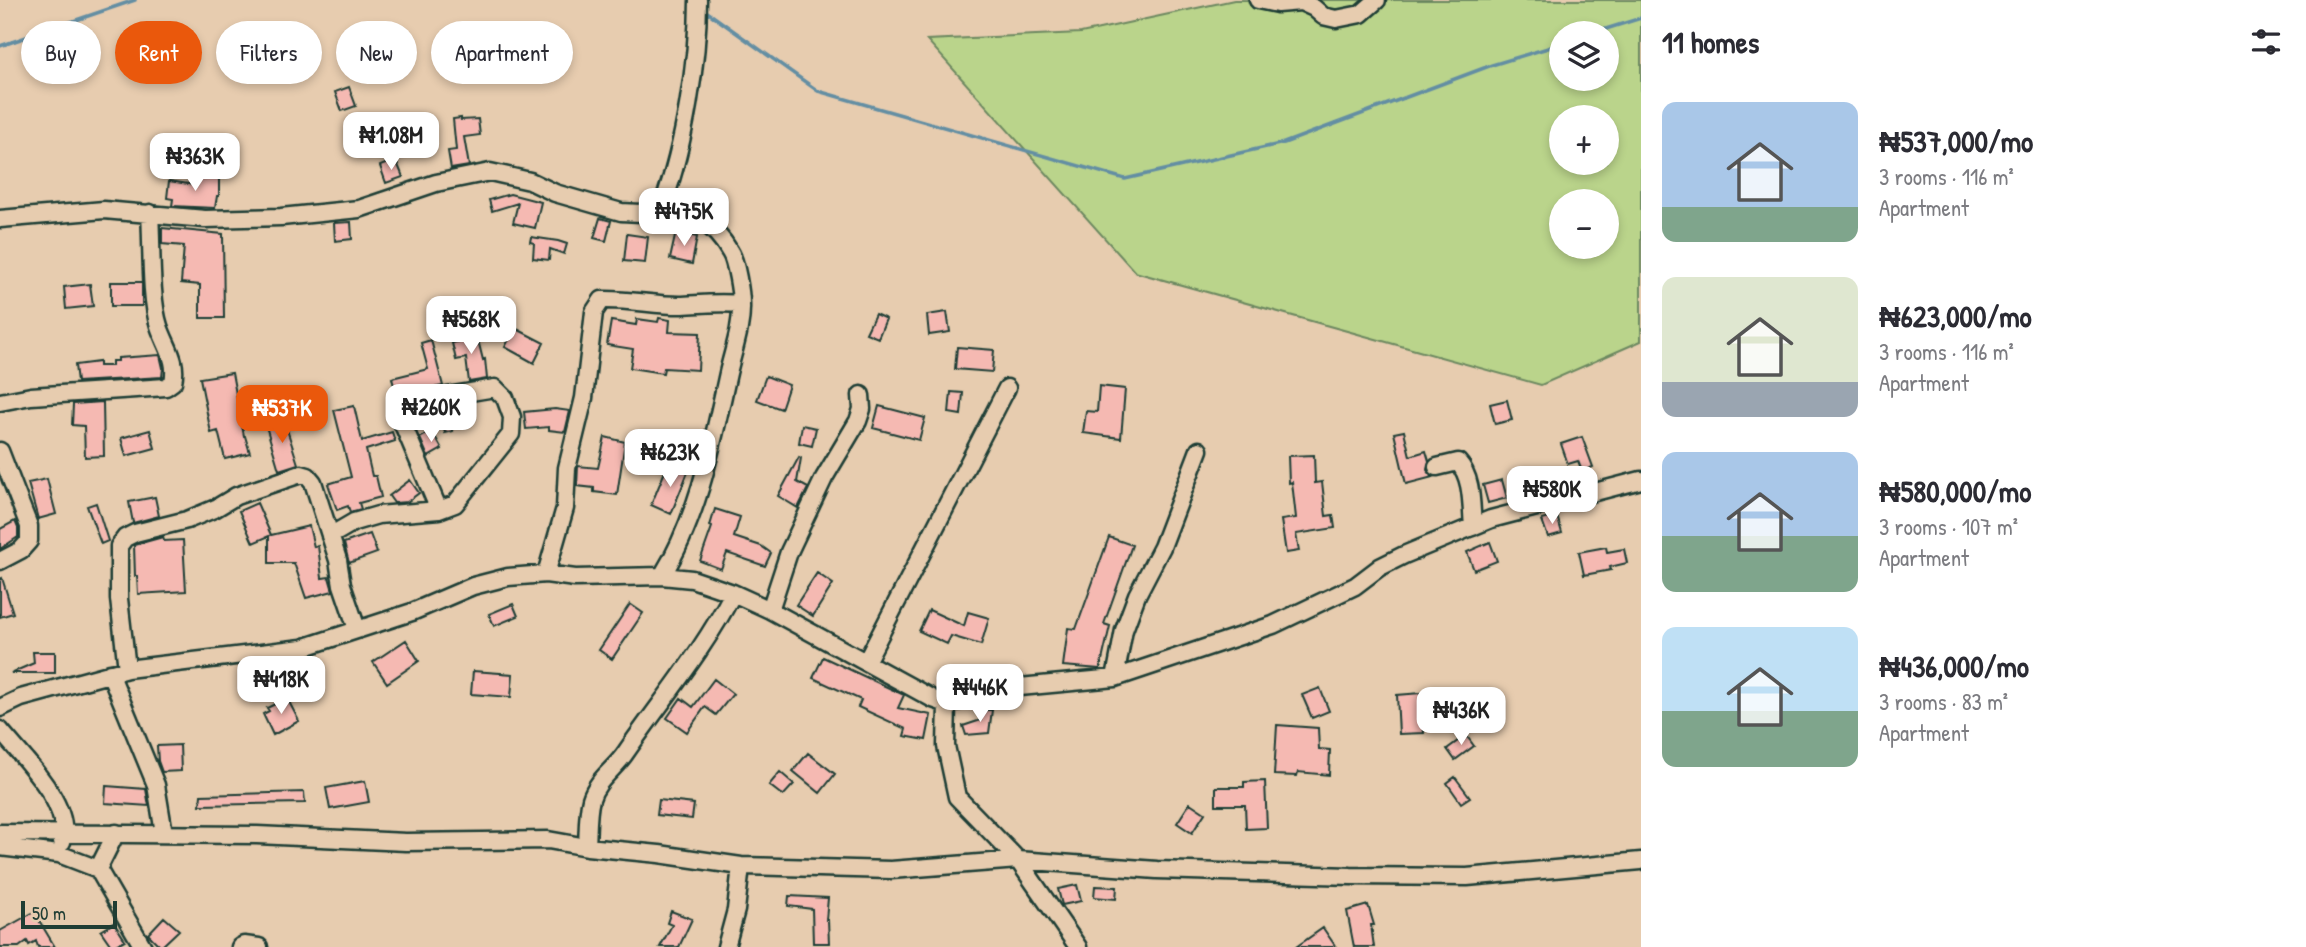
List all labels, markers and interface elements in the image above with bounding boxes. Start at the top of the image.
chip: Buy [21,21,101,84]
chip: Rent [115,21,202,84]
chip: Filters [216,21,322,84]
chip: New [336,21,417,84]
chip: Apartment [431,21,573,84]
map controls [1549,21,1619,259]
button: layers [1549,21,1619,91]
text: 11 homes [1662,22,1759,62]
icon: filters [2247,23,2285,61]
button: + [1549,105,1619,175]
pin: ₦1.08M [334,113,448,172]
text: ₦1.08M [359,119,423,150]
text: ₦537,000/mo [1879,121,2033,161]
icon: home [1718,130,1802,214]
pin: ₦363K [146,134,244,193]
text: ₦363K [166,140,224,171]
text: 3 rooms · 116 m² [1879,161,2014,192]
pin: ₦475K [635,188,733,248]
button: − [1549,189,1619,259]
text: Apartment [1879,192,1969,223]
text: ₦475K [655,195,713,226]
pin: ₦568K [422,296,520,356]
text: ₦623,000/mo [1879,296,2032,336]
text: ₦568K [442,303,500,334]
icon: home [1718,305,1802,389]
text: 3 rooms · 116 m² [1879,336,2014,367]
text: Apartment [1879,367,1969,398]
pin: ₦260K [382,384,480,444]
pin: ₦537K [233,386,331,445]
text: ₦260K [402,391,460,422]
text: ₦537K [252,392,312,423]
pin: ₦623K [621,430,719,489]
text: ₦623K [641,436,699,467]
pin: ₦580K [1503,466,1601,526]
text: ₦580,000/mo [1879,471,2031,511]
text: ₦580K [1523,473,1581,504]
icon: home [1718,480,1802,564]
text: 3 rooms · 107 m² [1879,511,2018,542]
text: Apartment [1879,542,1969,573]
text: ₦436,000/mo [1879,646,2029,686]
icon: home [1718,655,1802,739]
pin: ₦418K [232,656,330,716]
text: ₦418K [253,663,309,694]
pin: ₦446K [931,664,1029,724]
text: ₦446K [952,671,1008,702]
text: 3 rooms · 83 m² [1879,686,2008,717]
pin: ₦436K [1412,688,1510,747]
text: ₦436K [1433,694,1489,725]
text: Apartment [1879,717,1969,748]
scale bar [21,898,117,930]
text: 50 m [32,900,66,926]

